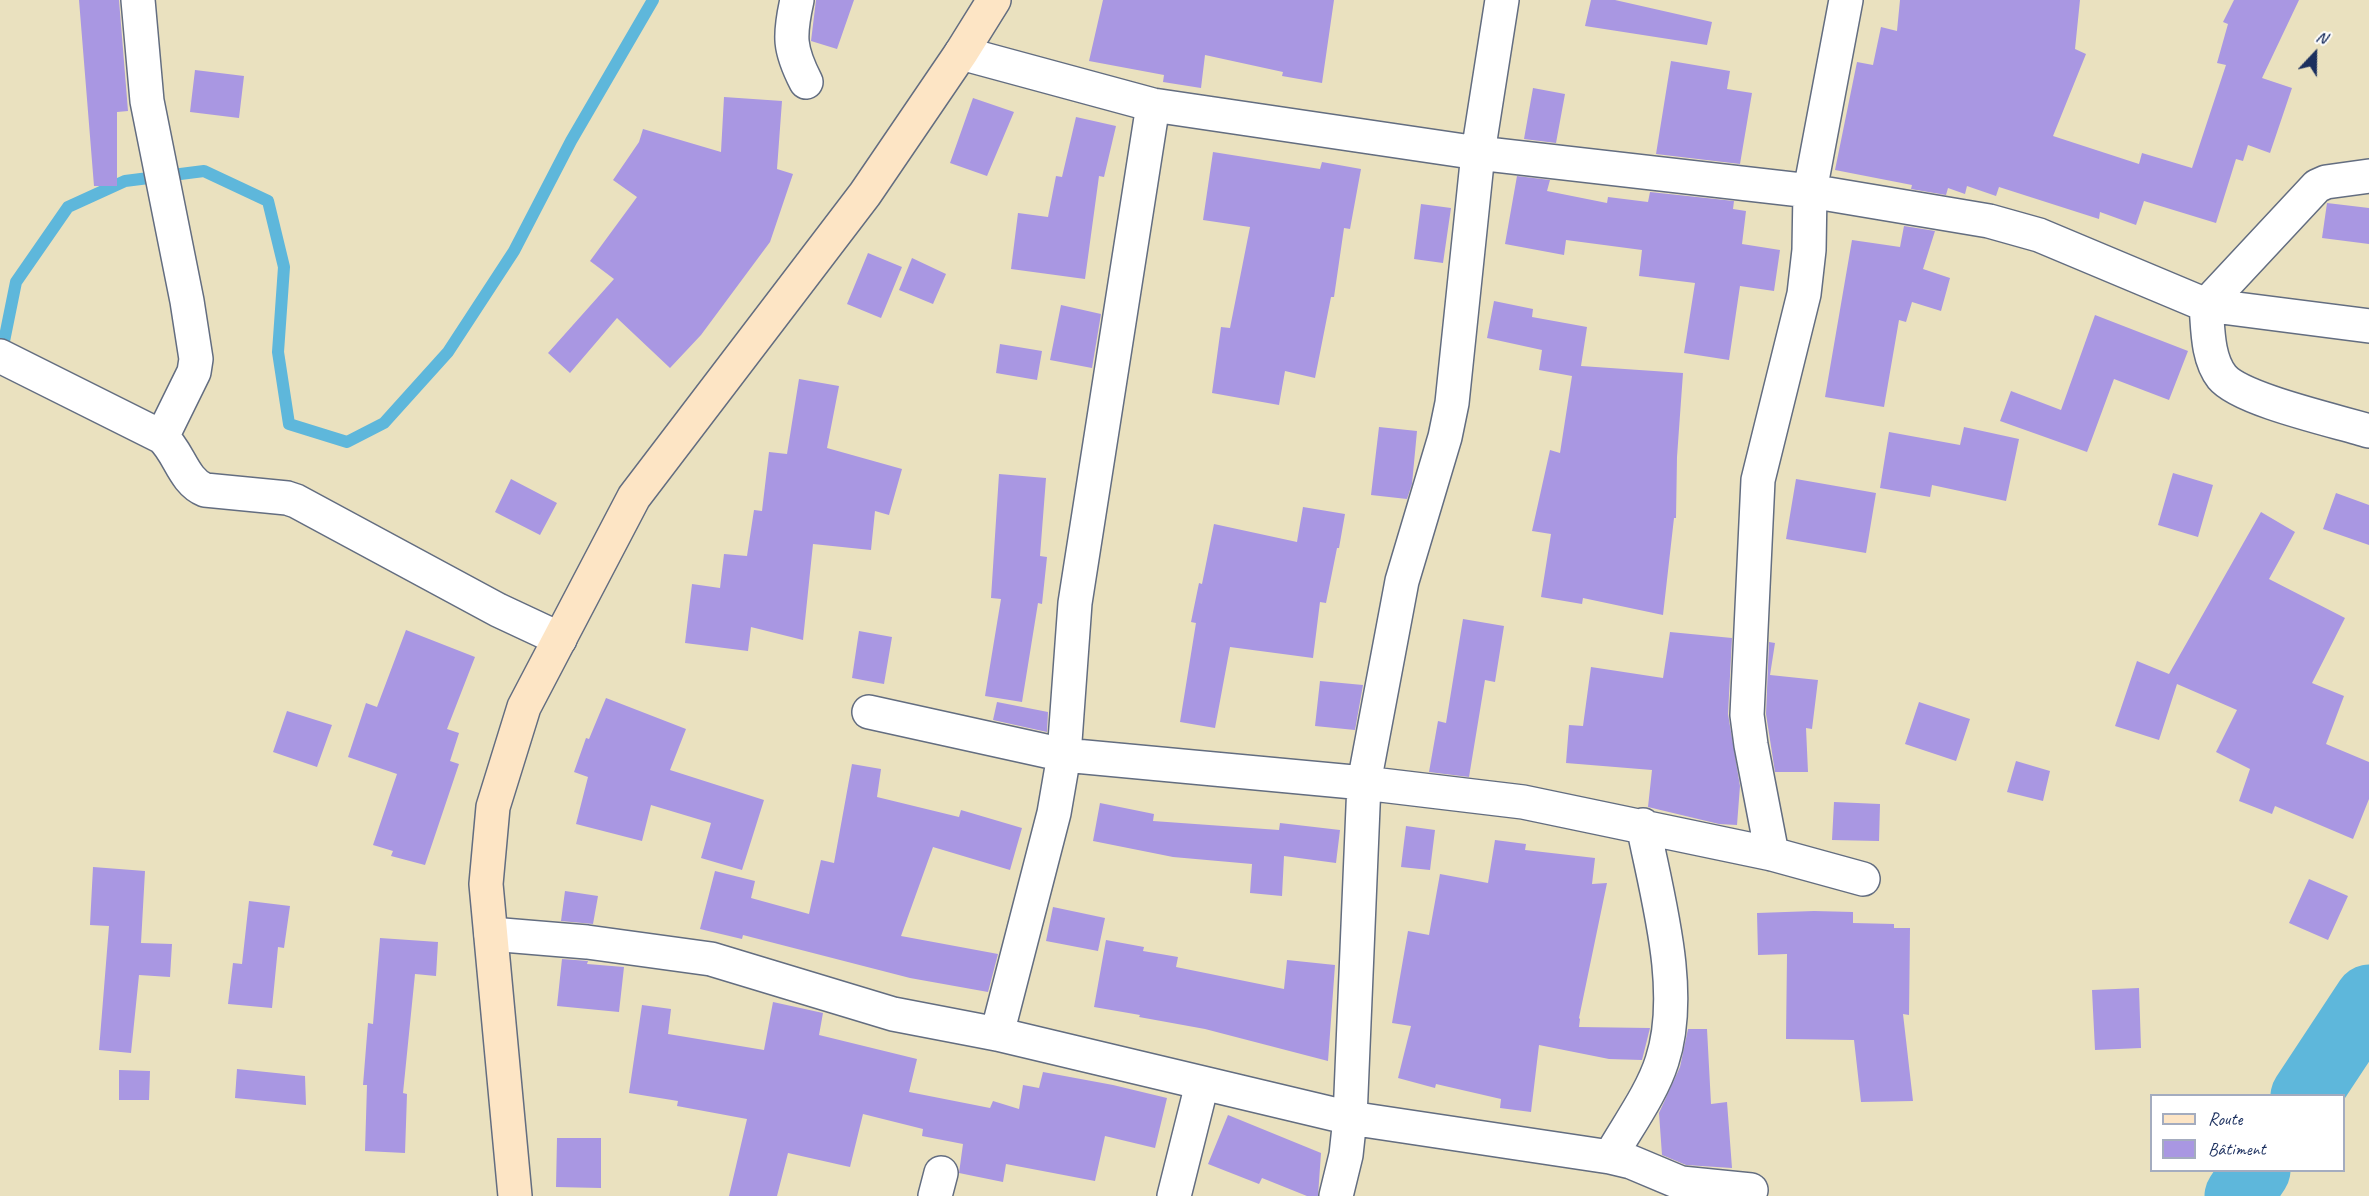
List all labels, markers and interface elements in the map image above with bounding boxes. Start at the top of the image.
north arrow [2285,24,2345,84]
text: N [2313,26,2330,48]
legend [2150,1094,2345,1172]
text: Route [2208,1108,2242,1130]
text: Bâtiment [2208,1138,2266,1160]

